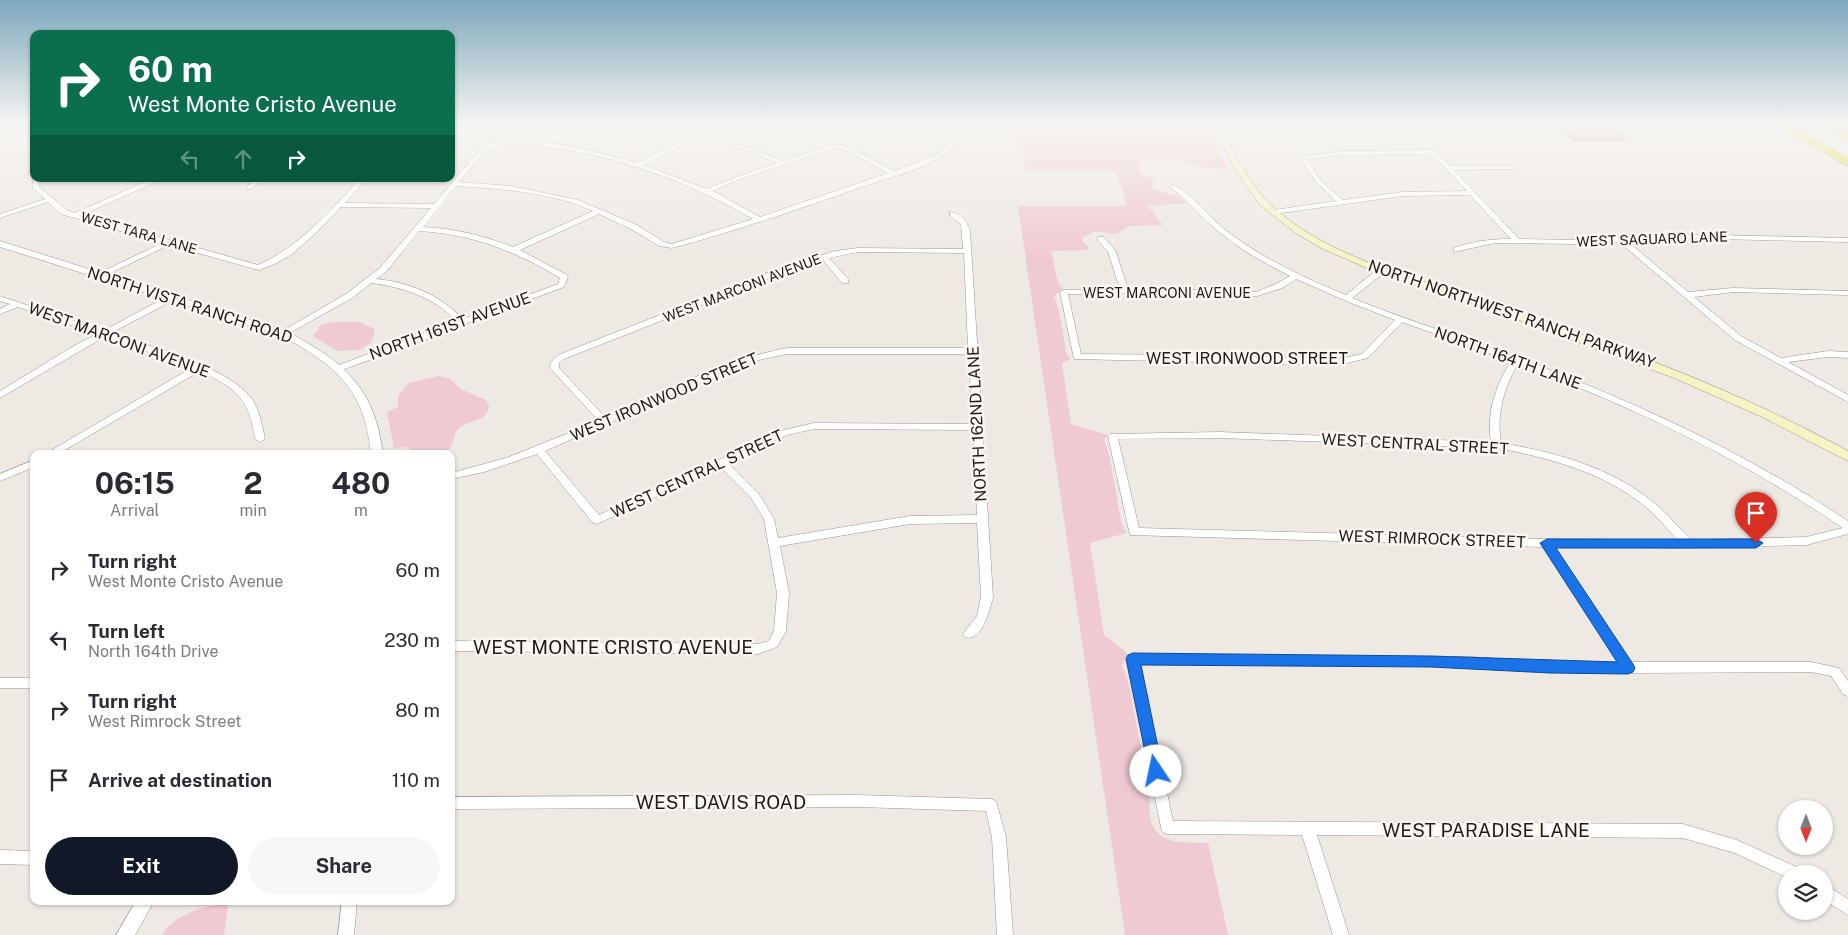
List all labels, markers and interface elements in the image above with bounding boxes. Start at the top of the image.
text: 60 m [128,49,213,90]
icon: right [45,50,110,115]
text: West Monte Cristo Avenue [128,91,397,117]
icon: left [176,145,204,173]
icon: ahead [229,145,257,173]
icon: right [282,145,310,173]
street label: WEST TARA LANE [79,209,199,257]
street label: WEST SAGUARO LANE [1576,228,1728,250]
street label: WEST MARCONI AVENUE [661,250,823,326]
street label: NORTH NORTHWEST RANCH PARKWAY [1366,256,1658,372]
street label: NORTH VISTA RANCH ROAD [85,263,295,347]
street label: WEST MARCONI AVENUE [1083,285,1251,301]
street label: NORTH 161ST AVENUE [367,288,533,364]
street label: WEST MARCONI AVENUE [26,298,212,382]
street label: NORTH 164TH LANE [1432,323,1584,393]
street label: NORTH 162ND LANE [963,346,991,502]
street label: WEST IRONWOOD STREET [567,349,761,445]
street label: WEST IRONWOOD STREET [1146,349,1349,368]
street label: WEST CENTRAL STREET [608,426,786,522]
street label: WEST CENTRAL STREET [1321,430,1510,458]
text: 06:15 [95,465,175,501]
text: 2 [244,465,263,501]
text: 480 [331,465,390,501]
pin [1735,492,1777,543]
icon: arrive [1742,499,1770,527]
text: Arrival [110,501,159,520]
text: min [240,501,267,520]
text: m [354,501,368,520]
street label: WEST RIMROCK STREET [1338,526,1526,552]
text: Turn right [88,550,177,572]
icon: right [45,556,73,584]
text: 60 m [396,559,440,581]
text: West Monte Cristo Avenue [88,572,283,591]
text: Turn left [88,620,165,642]
icon: left [45,626,73,654]
text: 230 m [384,629,440,651]
street label: WEST MONTE CRISTO AVENUE [473,636,753,658]
text: North 164th Drive [88,642,218,661]
text: Turn right [88,690,177,712]
icon: right [45,696,73,724]
text: 80 m [395,699,440,721]
text: West Rimrock Street [88,712,242,731]
position arrow [1129,744,1181,796]
icon: arrive [45,766,73,794]
text: Arrive at destination [88,769,272,791]
text: 110 m [392,769,440,791]
street label: WEST DAVIS ROAD [636,791,806,813]
north arrow [1778,800,1832,855]
map controls [1778,800,1833,920]
street label: WEST PARADISE LANE [1382,819,1590,841]
button: Exit [45,837,238,895]
button: Share [248,837,440,895]
button: layers [1778,865,1833,920]

